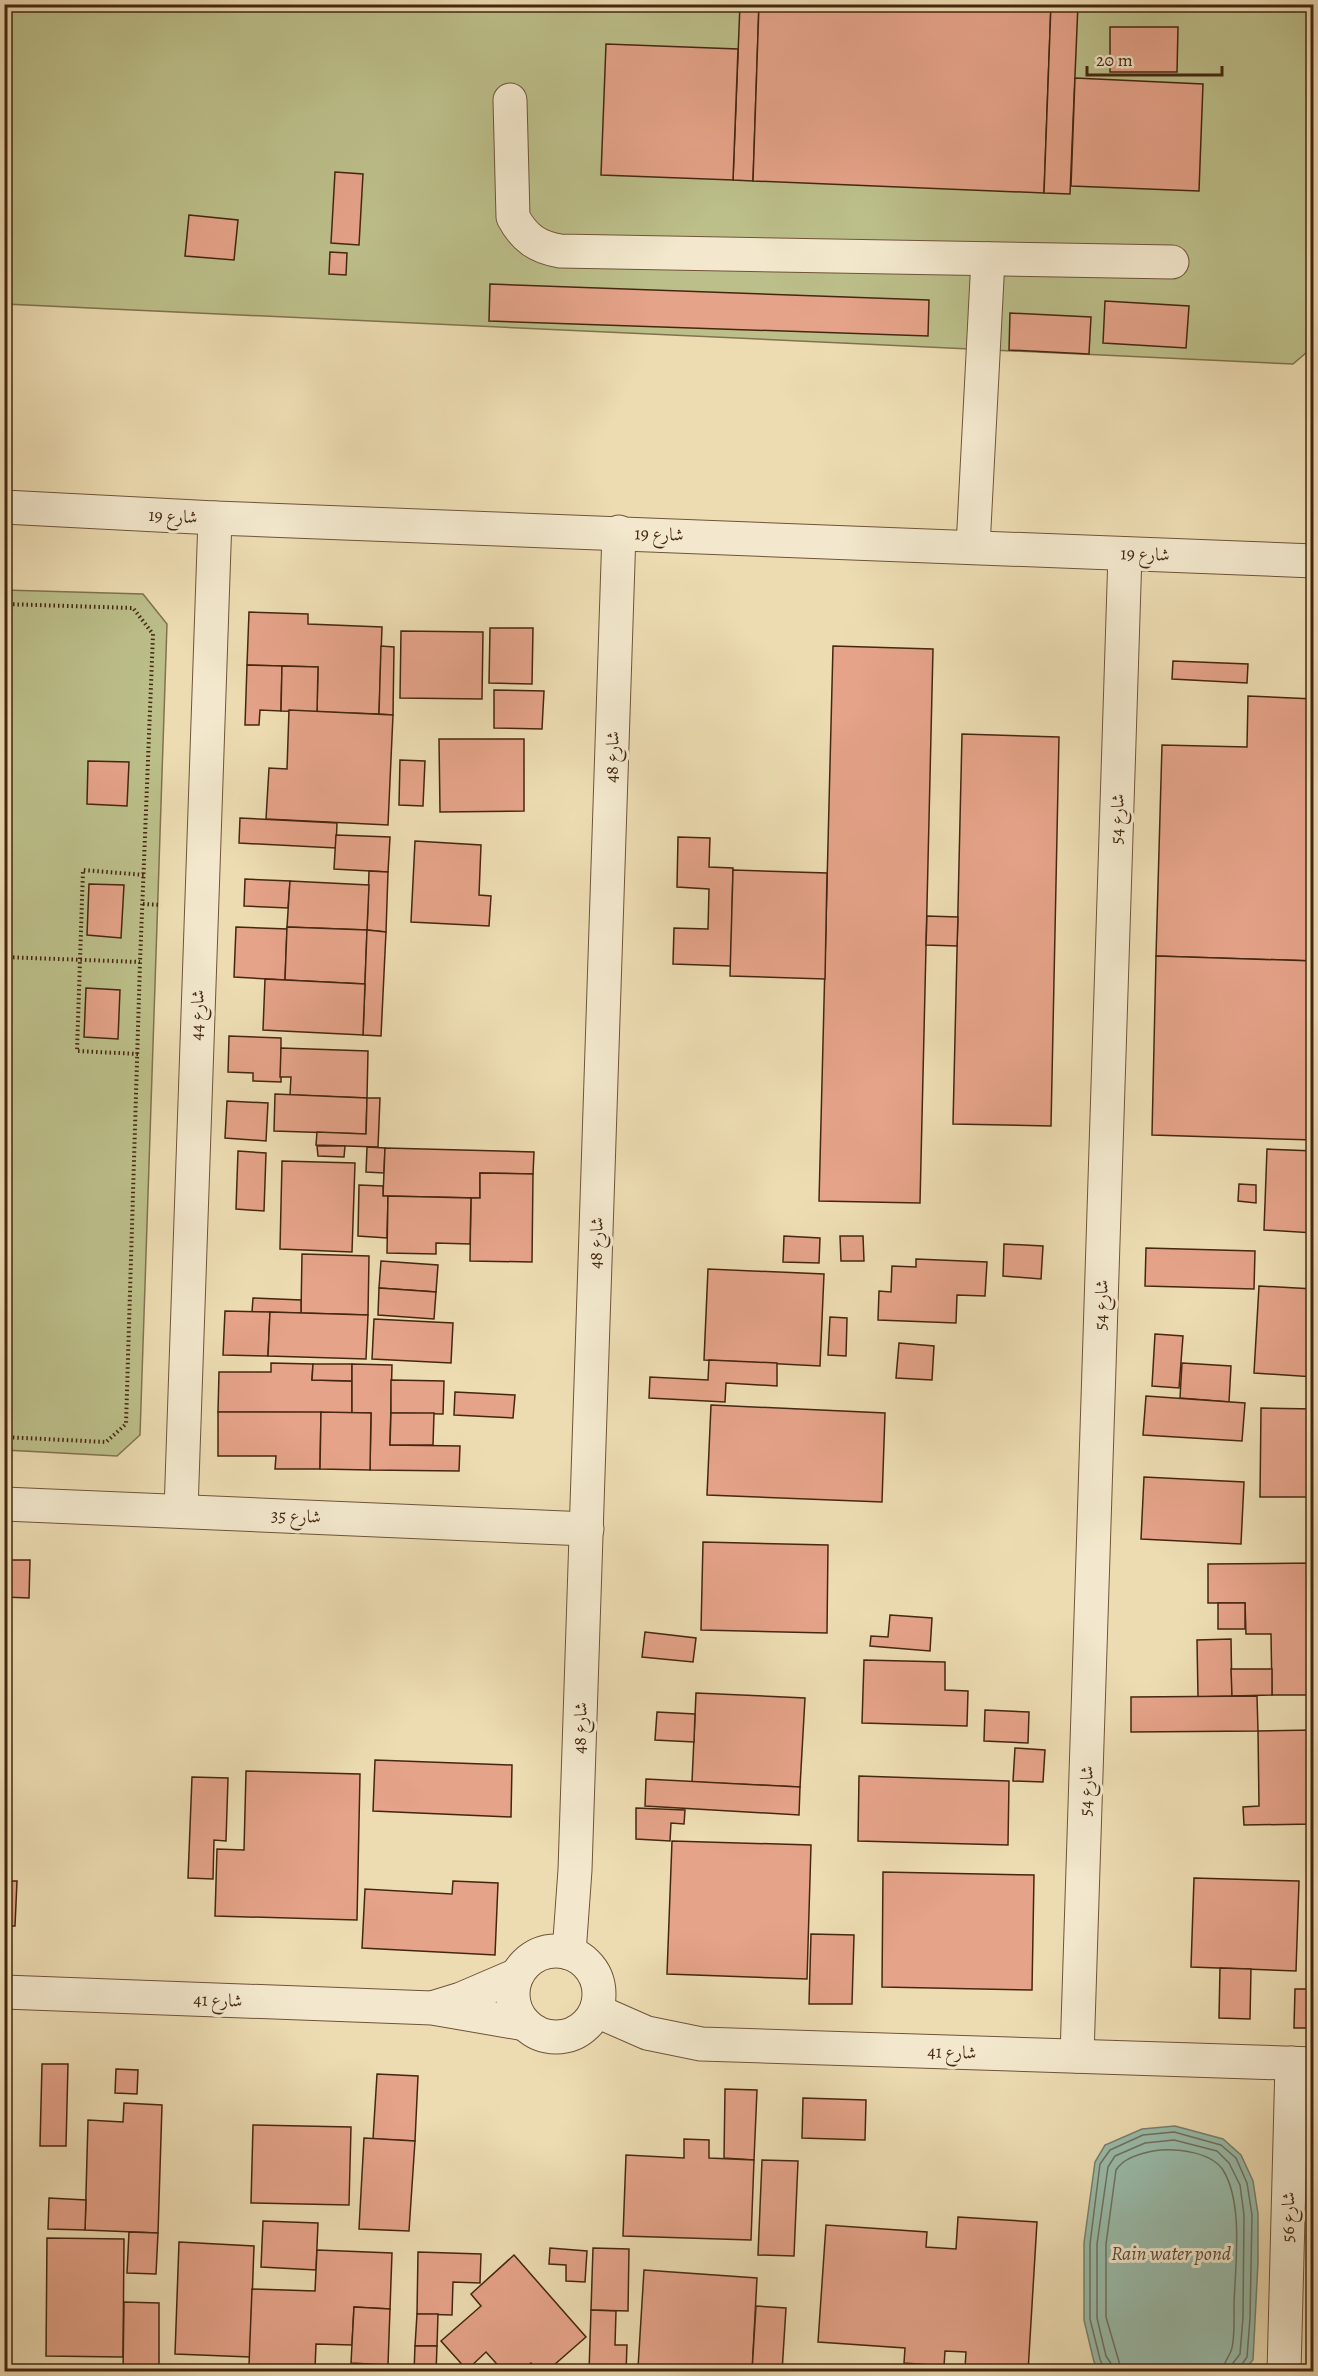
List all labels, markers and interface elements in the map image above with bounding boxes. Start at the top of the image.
scale bar [1087,39,1222,77]
text: 20 m [1096,48,1133,72]
street label: شارع 19 [148,503,198,532]
street label: شارع 19 [634,521,684,550]
street label: شارع 19 [1120,541,1170,570]
street label: شارع 48 [599,731,628,783]
street label: شارع 54 [1104,793,1133,845]
street label: شارع 44 [184,989,213,1041]
street label: شارع 48 [583,1217,612,1269]
street label: شارع 54 [1088,1279,1117,1331]
street label: شارع 35 [270,1503,321,1532]
street label: شارع 48 [567,1702,596,1754]
street label: شارع 54 [1073,1765,1102,1817]
street label: شارع 41 [193,1987,243,2016]
street label: شارع 41 [927,2039,977,2068]
street label: شارع 56 [1276,2191,1303,2243]
water label: Rain water pond [1111,2240,1232,2267]

